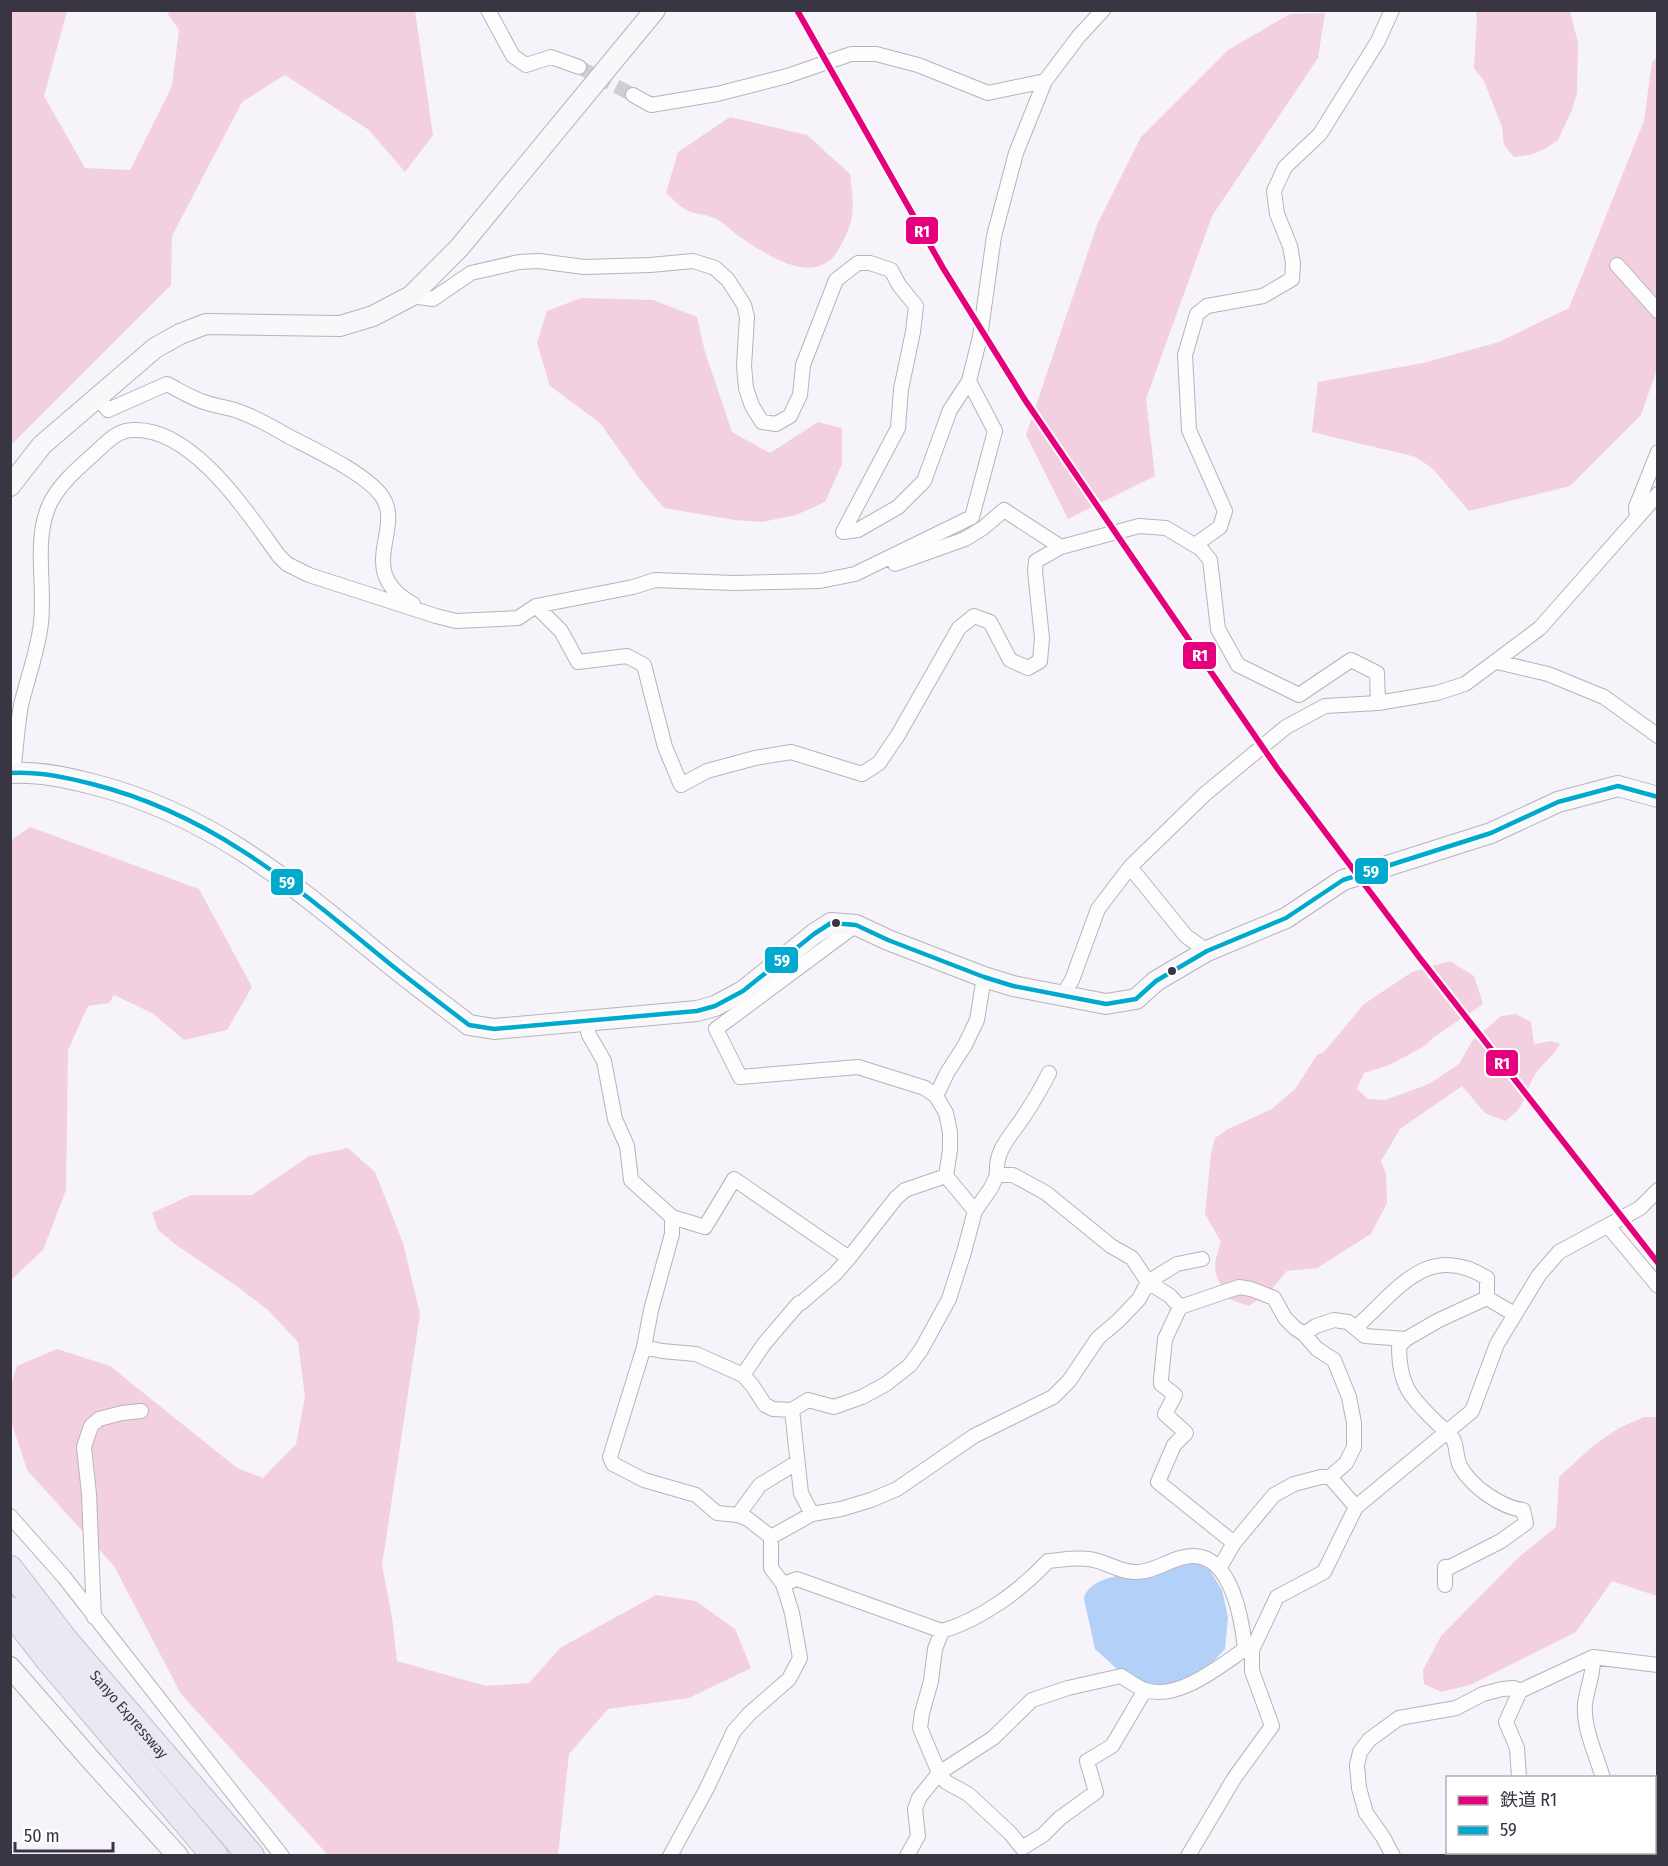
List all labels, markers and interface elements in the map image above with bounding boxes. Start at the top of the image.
line badge: R1 [905,216,939,245]
text: R1 [914,222,930,241]
line badge: R1 [1182,641,1217,670]
text: R1 [1192,646,1208,665]
line badge: 59 [1354,857,1389,885]
text: 59 [1363,862,1379,881]
line badge: 59 [270,868,304,896]
text: 59 [279,873,295,892]
unlabelled marker [830,917,842,929]
line badge: 59 [764,946,799,974]
text: 59 [774,951,790,970]
unlabelled marker [1166,965,1178,977]
line badge: R1 [1485,1049,1519,1077]
text: R1 [1494,1054,1510,1073]
street label: Sanyo Expressway [86,1667,172,1763]
legend [1446,1776,1656,1854]
text: 鉄道 R1 [1500,1789,1557,1811]
scale bar [15,1815,112,1853]
text: 59 [1500,1819,1517,1841]
text: 50 m [24,1825,60,1847]

